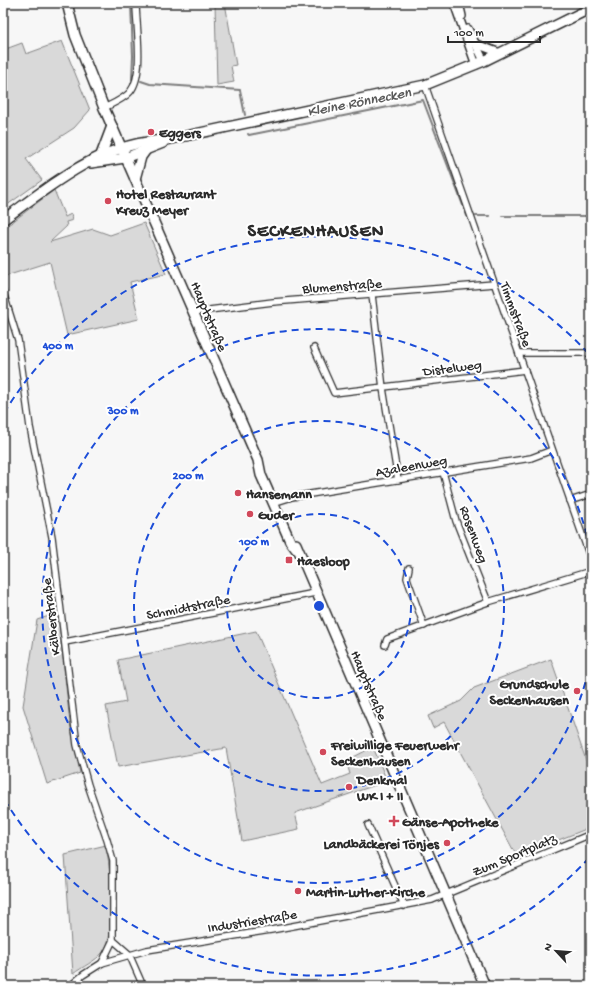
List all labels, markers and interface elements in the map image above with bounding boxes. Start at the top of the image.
scale bar [448,18,540,44]
text: 100 m [453,27,484,41]
water label: Kleine Rönnecken [306,84,414,122]
place label: Eggers [159,126,202,143]
marker: Eggers [146,127,156,137]
place label: Hotel Restaurant Kreuz Meyer [115,187,217,220]
marker: Hotel Restaurant Kreuz Meyer [103,196,113,206]
district label: SECKENHAUSEN [248,222,384,243]
street label: Blumenstraße [301,276,383,299]
street label: Hauptstraße [185,279,230,355]
street label: Timmstraße [495,279,534,350]
text: 400 m [42,340,74,354]
street label: Distelweg [421,357,483,382]
text: 300 m [106,405,139,419]
street label: Azaleenweg [374,453,449,482]
text: 200 m [173,470,204,484]
place label: Hansemann [246,487,312,504]
marker: Hansemann [233,488,243,498]
street label: Rosenweg [454,504,491,566]
place label: Guder [258,508,296,525]
marker: Guder [245,509,255,519]
text: 100 m [238,536,269,550]
place label: Haesloop [297,554,350,571]
marker: Haesloop [284,555,294,565]
street label: Kälberstraße [39,576,66,656]
street label: Schmidtstraße [145,592,233,625]
centre of rings [312,599,326,613]
street label: Hauptstraße [345,648,390,724]
place label: Grundschule Seckenhausen [490,677,570,710]
marker: Grundschule Seckenhausen [572,686,582,696]
place label: Freiwillige Feuerwehr Seckenhausen [330,738,461,771]
marker: Freiwillige Feuerwehr Seckenhausen [318,747,328,757]
place label: Denkmal WK I + II [355,773,407,806]
marker: Denkmal WK I + II [344,782,354,792]
place label: Gänse-Apotheke [402,815,499,832]
marker: Gänse-Apotheke [389,816,399,826]
street label: Zum Sportplatz [470,831,560,882]
place label: Landbäckerei Tönjes [324,837,440,854]
marker: Landbäckerei Tönjes [442,838,452,848]
place label: Martin-Luther-Kirche [306,885,426,902]
marker: Martin-Luther-Kirche [293,886,303,896]
street label: Industriestraße [207,907,299,938]
north arrow [536,931,576,971]
text: N [542,942,556,953]

